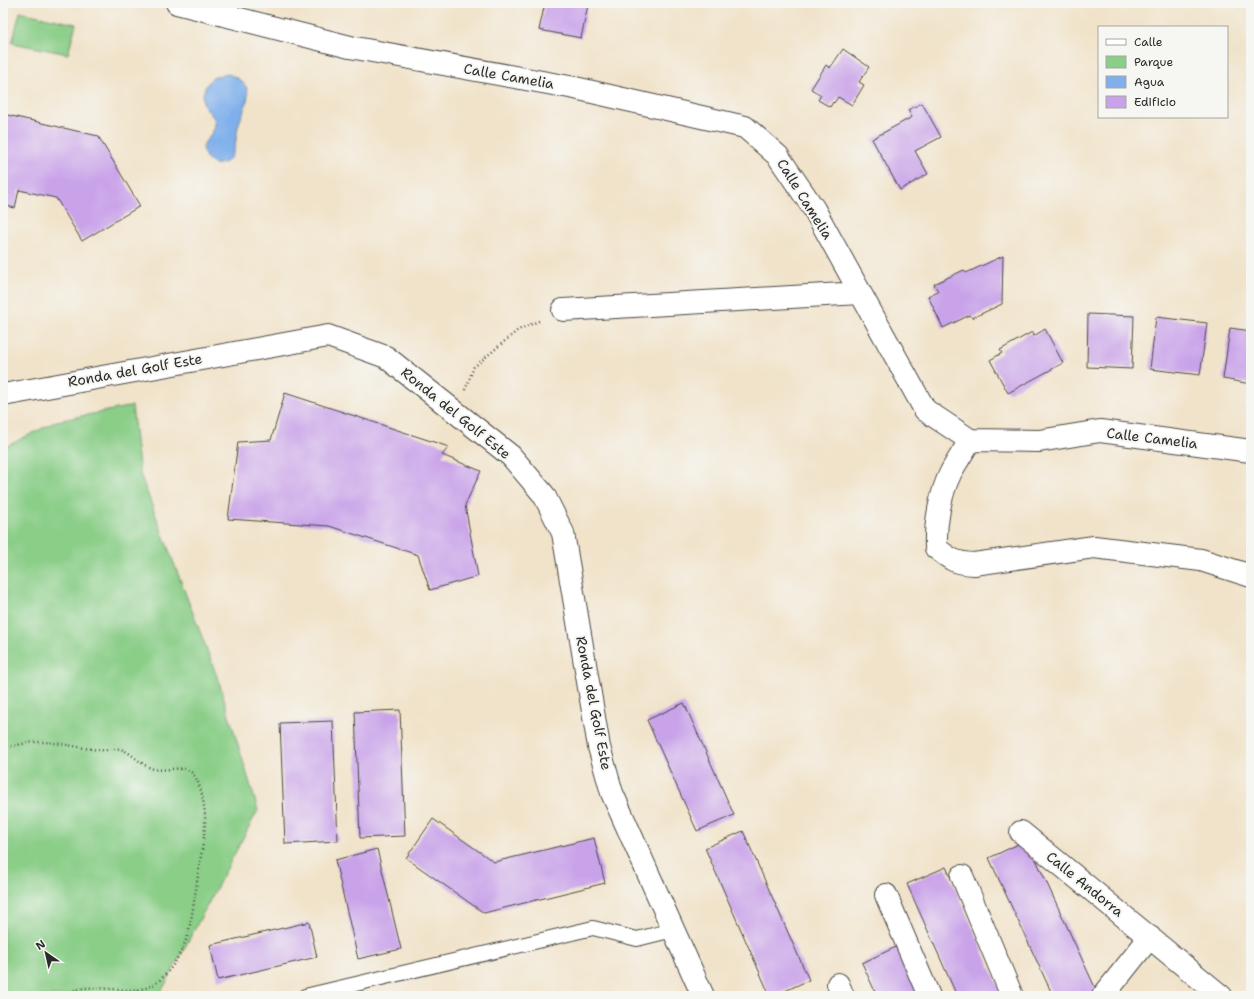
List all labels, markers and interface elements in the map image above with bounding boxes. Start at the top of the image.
legend [1098,26,1228,118]
text: Calle [1134,34,1163,50]
text: Parque [1134,54,1173,70]
street label: Calle Camelia [462,59,556,93]
text: Agua [1134,74,1165,90]
text: Edificio [1134,94,1176,110]
street label: Calle Camelia [773,155,837,243]
street label: Ronda del Golf Este [66,349,204,391]
street label: Ronda del Golf Este [397,363,515,463]
street label: Calle Camelia [1105,423,1199,453]
street label: Ronda del Golf Este [572,634,616,772]
street label: Calle Andorra [1043,847,1128,921]
north arrow [26,933,66,973]
text: N [33,936,49,954]

